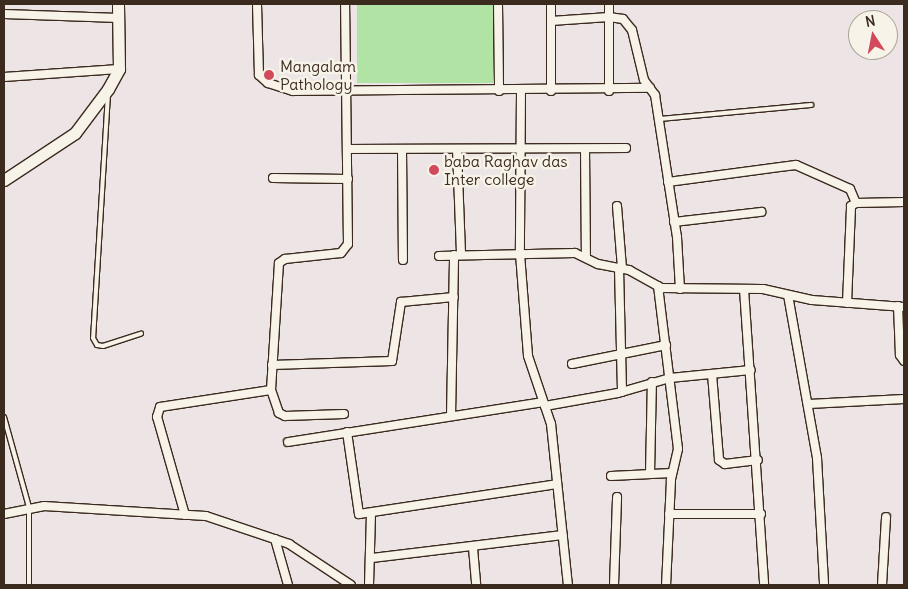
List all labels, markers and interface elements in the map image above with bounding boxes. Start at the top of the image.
north arrow [848,10,898,60]
text: N [864,11,877,31]
place label: Mangalam Pathology [280,56,356,94]
marker: Mangalam Pathology [262,68,276,82]
place label: baba Raghav das Inter college [444,151,568,189]
marker: baba Raghav das Inter college [428,164,440,176]

